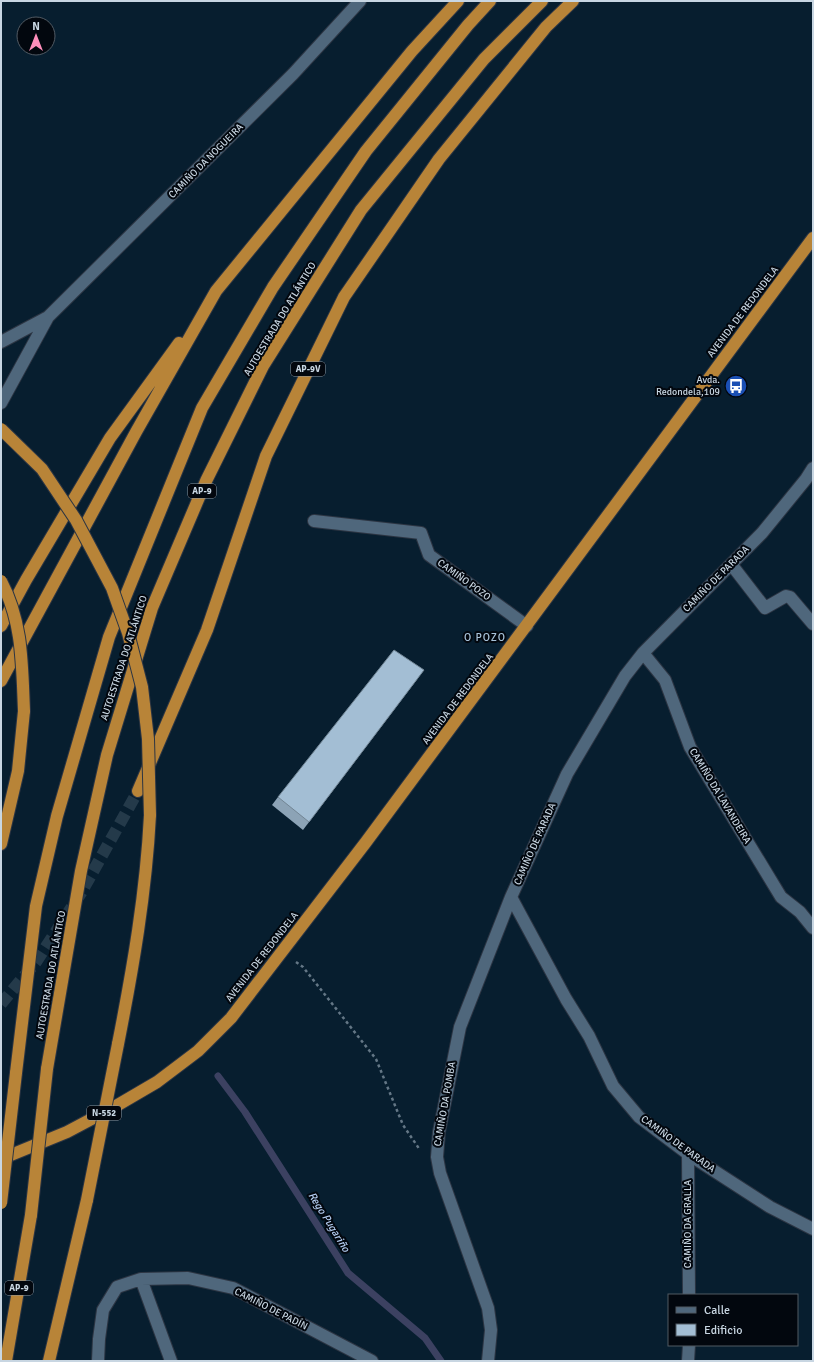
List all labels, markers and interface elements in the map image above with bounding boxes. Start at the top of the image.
north arrow [16,16,56,56]
text: N [32,20,40,33]
street label: CAMIÑO DA NOGUEIRA [166,121,246,201]
street label: AUTOESTRADA DO ATLÁNTICO [240,259,319,378]
street label: AVENIDA DE REDONDELA [705,264,781,360]
road number: AP-9V [291,362,325,376]
bus stop icon: Avda. Redondela,109 [723,373,749,399]
place label: Avda. Redondela,109 [656,374,720,398]
road number: AP-9 [188,484,216,498]
street label: CAMIÑO DE PARADA [680,543,752,615]
street label: CAMIÑO POZO [435,557,493,604]
street label: AUTOESTRADA DO ATLÁNTICO [97,593,150,722]
district label: O POZO [464,631,506,644]
street label: AVENIDA DE REDONDELA [420,651,496,747]
street label: CAMIÑO DA LAVANDEIRA [687,746,753,846]
street label: CAMIÑO DE PARADA [511,801,559,887]
street label: AUTOESTRADA DO ATLÁNTICO [33,909,68,1040]
street label: AVENIDA DE REDONDELA [223,910,301,1004]
street label: CAMIÑO DA POMBA [432,1061,458,1147]
road number: N-552 [87,1106,121,1120]
street label: CAMIÑO DE PARADA [639,1113,717,1175]
street label: CAMIÑO DA GRALLA [682,1180,694,1268]
water label: Rego Pugariño [305,1190,353,1256]
road number: AP-9 [5,1281,33,1295]
street label: CAMIÑO DE PADÍN [232,1284,310,1333]
legend [668,1294,798,1346]
text: Calle [704,1303,730,1318]
text: Edificio [704,1323,742,1338]

